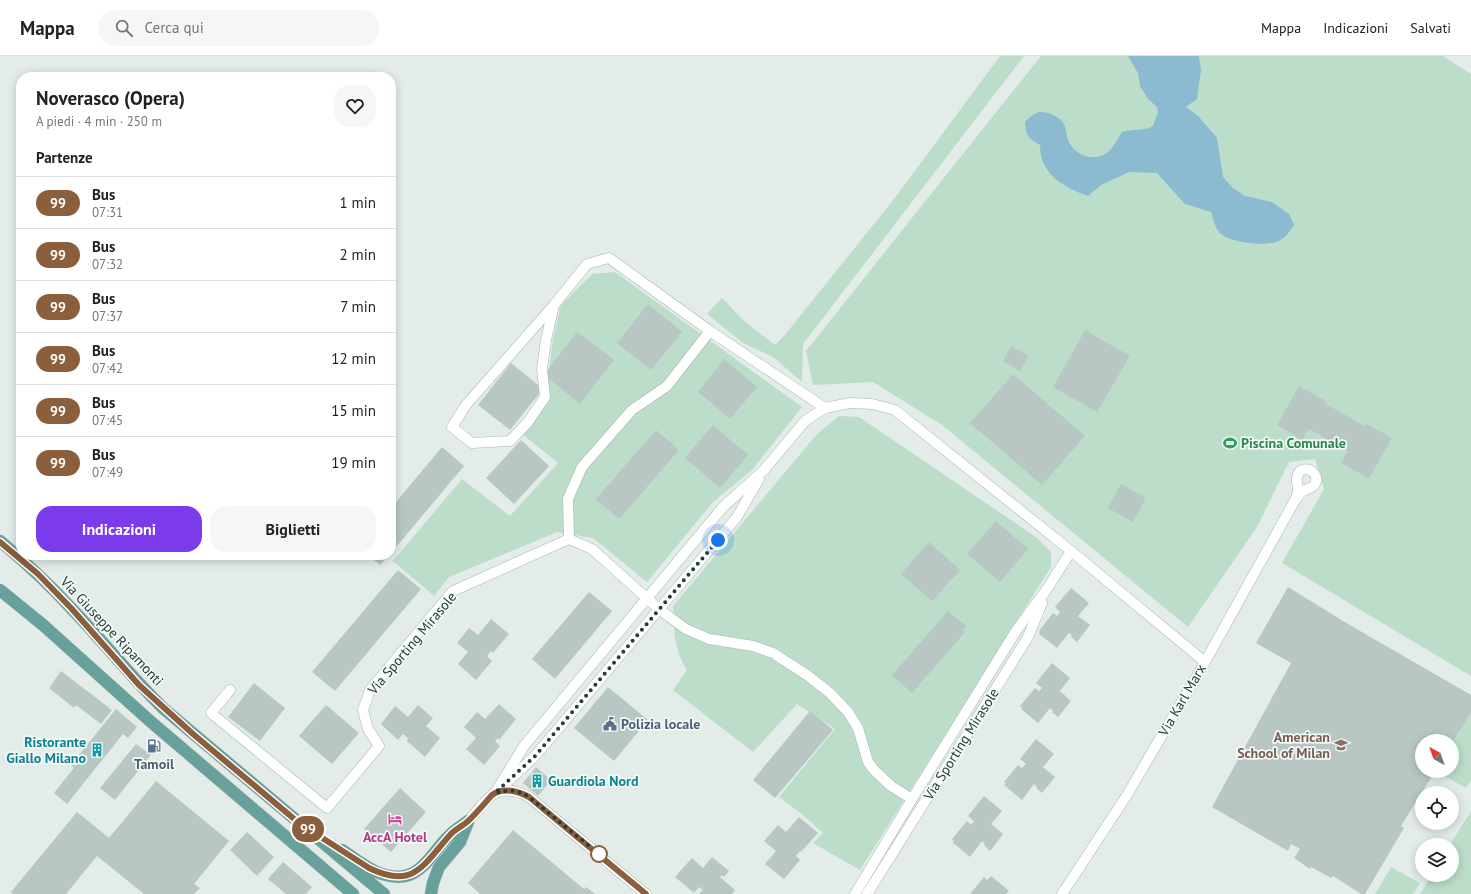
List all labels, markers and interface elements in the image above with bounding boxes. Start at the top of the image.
search box [99,10,379,46]
text: Mappa [20,16,75,40]
icon: search [113,17,135,39]
text: Cerca qui [145,18,204,37]
text: Mappa [1261,19,1301,37]
text: Indicazioni [1323,19,1388,37]
text: Salvati [1410,19,1451,37]
button: heart [334,85,376,127]
text: Noverasco (Opera) [36,86,185,110]
text: A piedi · 4 min · 250 m [36,113,162,130]
text: Partenze [36,148,93,167]
text: Bus [92,185,115,204]
text: 1 min [339,193,376,212]
text: 99 [50,194,66,212]
text: 07:31 [92,204,123,221]
text: Bus [92,237,115,256]
text: 2 min [339,245,376,264]
text: 99 [50,246,66,264]
text: 07:32 [92,256,123,273]
text: Bus [92,289,115,308]
text: 7 min [340,297,376,316]
text: 99 [50,298,66,316]
text: 07:37 [92,308,123,325]
text: Bus [92,341,115,360]
text: 12 min [331,349,376,368]
text: 99 [50,350,66,368]
text: 07:42 [92,360,123,377]
text: Bus [92,393,115,412]
text: 15 min [331,401,376,420]
text: 99 [50,402,66,420]
text: 07:45 [92,412,123,429]
place label: Piscina Comunale [1241,434,1346,452]
sports icon: Piscina Comunale [1222,435,1238,451]
text: Bus [92,445,115,464]
text: 19 min [331,453,376,472]
text: 99 [50,454,66,472]
text: 07:49 [92,464,123,481]
button: Indicazioni [36,506,202,552]
button: Biglietti [210,506,376,552]
your location [708,530,728,550]
street label: Via Giuseppe Ripamonti [56,572,167,689]
street label: Via Sporting Mirasole [363,588,460,699]
street label: Via Karl Marx [1154,661,1210,740]
street label: Via Sporting Mirasole [919,685,1003,804]
place label: Polizia locale [621,715,700,733]
public building icon: Polizia locale [602,716,618,732]
place label: American School of Milan [1237,728,1330,762]
place label: Ristorante Giallo Milano [6,733,86,767]
north arrow [1415,734,1459,778]
map controls [1415,734,1459,882]
school or university icon: American School of Milan [1333,737,1349,753]
fuel station icon: Tamoil [146,738,162,754]
building icon: Ristorante Giallo Milano [89,742,105,758]
place label: Tamoil [134,755,175,773]
place label: Guardiola Nord [548,772,639,790]
building icon: Guardiola Nord [529,773,545,789]
button: locate [1415,786,1459,830]
hotel icon: AccA Hotel [387,811,403,827]
line badge: 99 [290,816,326,842]
text: 99 [300,820,316,838]
place label: AccA Hotel [363,828,428,846]
button: layers [1415,838,1459,882]
unlabelled marker [590,845,608,863]

